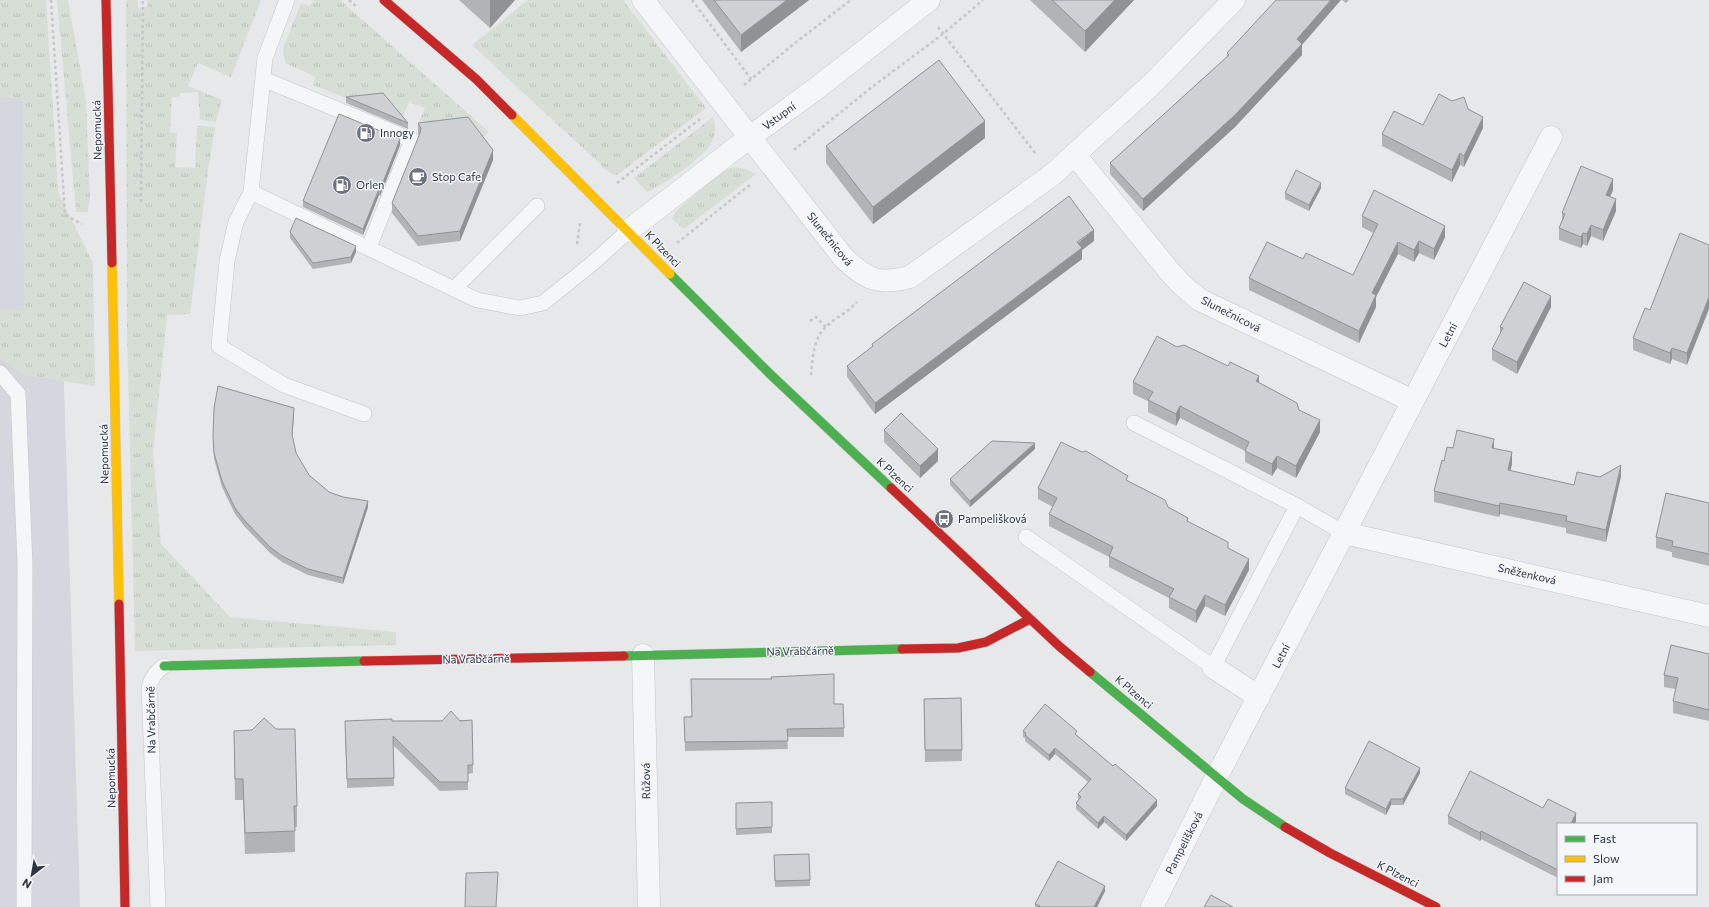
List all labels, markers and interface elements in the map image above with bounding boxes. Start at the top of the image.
street label: Vstupní [759,98,799,132]
street label: Nepomucká [89,100,104,160]
fuel station icon: Innogy [355,122,377,144]
place label: Innogy [380,126,414,139]
cafe icon: Stop Cafe [407,166,429,188]
place label: Stop Cafe [432,170,481,183]
fuel station icon: Orlen [331,174,353,196]
place label: Orlen [356,178,384,191]
street label: Slunečnicová [805,209,856,268]
street label: K Plzenci [643,228,684,269]
street label: Slunečnicová [1199,293,1263,334]
street label: Letní [1436,319,1460,349]
street label: Nepomucká [96,424,111,484]
street label: K Plzenci [874,455,916,495]
bus stop icon: Pampelišková [933,508,955,530]
place label: Pampelišková [958,512,1027,525]
street label: Sněženková [1497,560,1558,587]
street label: Letní [1269,640,1293,670]
street label: Na Vrabčárně [766,643,834,658]
street label: Na Vrabčárně [442,651,510,666]
street label: K Plzenci [1113,672,1156,711]
street label: Na Vrabčárně [143,686,158,754]
street label: Nepomucká [103,748,118,808]
street label: Růžová [639,763,652,799]
street label: Pampelišková [1162,809,1205,876]
legend [1557,823,1697,895]
text: Fast [1593,831,1616,845]
text: Slow [1593,851,1620,865]
north arrow [12,855,52,895]
street label: K Plzenci [1375,858,1421,890]
text: Jam [1593,871,1613,886]
text: N [20,876,33,892]

